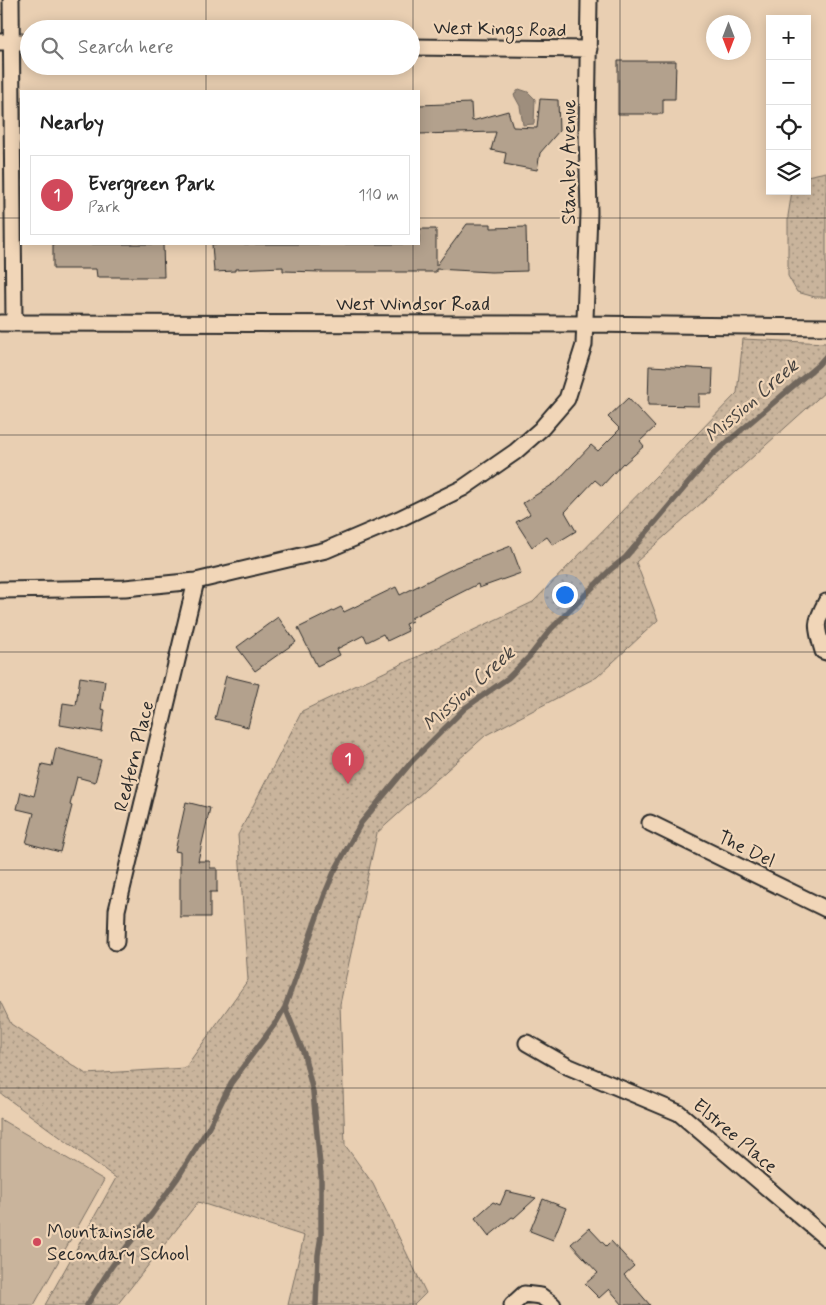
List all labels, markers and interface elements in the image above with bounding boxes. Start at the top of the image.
north arrow [706,15,751,60]
map controls [766,15,811,195]
button: + [766,15,811,60]
street label: West Kings Road [433,16,567,45]
search box [20,20,420,75]
icon: search [38,34,66,62]
text: Search here [78,35,174,60]
button: − [766,60,811,105]
street label: Stanley Avenue [557,99,582,225]
button: locate [766,105,811,150]
text: Nearby [40,109,104,137]
button: layers [766,150,811,195]
text: Evergreen Park [88,172,215,197]
text: 1 [53,185,61,206]
text: 110 m [358,185,399,206]
text: Park [88,197,120,218]
street label: West Windsor Road [336,292,490,317]
water label: Mission Creek [699,352,806,449]
your location [552,582,578,608]
water label: Mission Creek [417,639,522,738]
street label: Redfern Place [109,698,160,814]
pin: 1 [332,743,364,784]
street label: The Del [713,825,779,874]
street label: Elstree Place [687,1093,783,1179]
place label: Mountainside Secondary School [47,1220,189,1267]
marker: Mountainside Secondary School [31,1236,43,1248]

